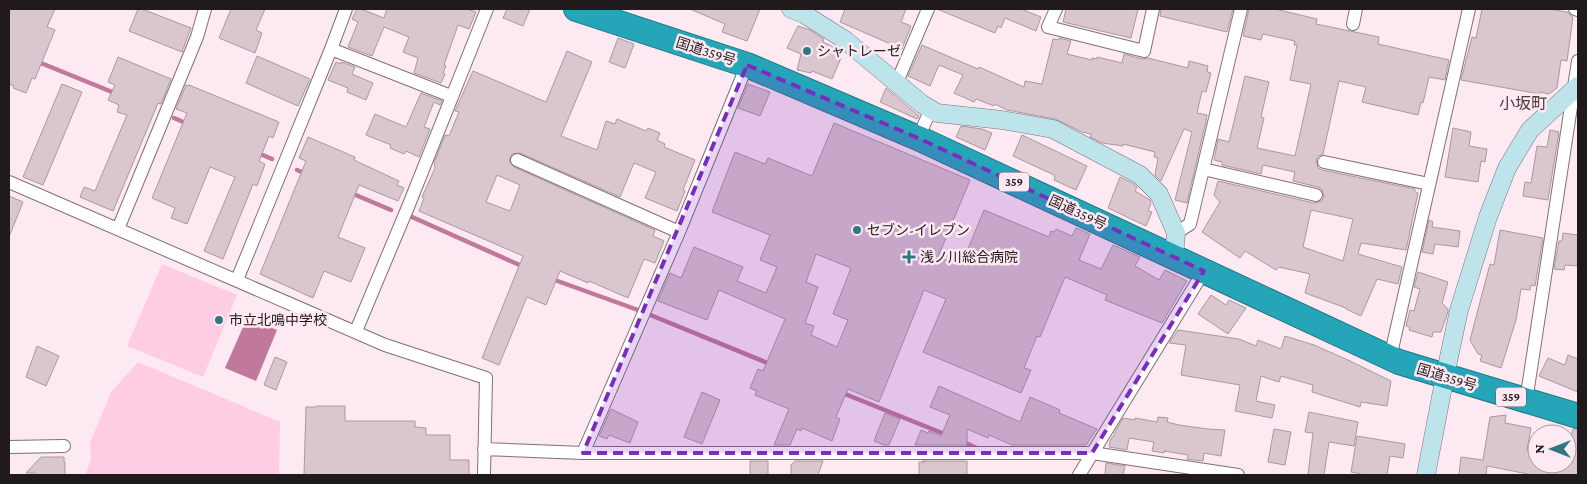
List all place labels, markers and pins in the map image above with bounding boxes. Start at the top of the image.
place label: シャトレーゼ [817,43,901,59]
marker: シャトレーゼ [801,45,813,57]
place label: セブン-イレブン [867,222,970,238]
marker: セブン-イレブン [851,224,863,236]
place label: 浅ノ川総合病院 [920,249,1018,265]
marker: 浅ノ川総合病院 [902,250,916,264]
place label: 市立北鳴中学校 [229,312,327,328]
marker: 市立北鳴中学校 [213,314,225,326]

